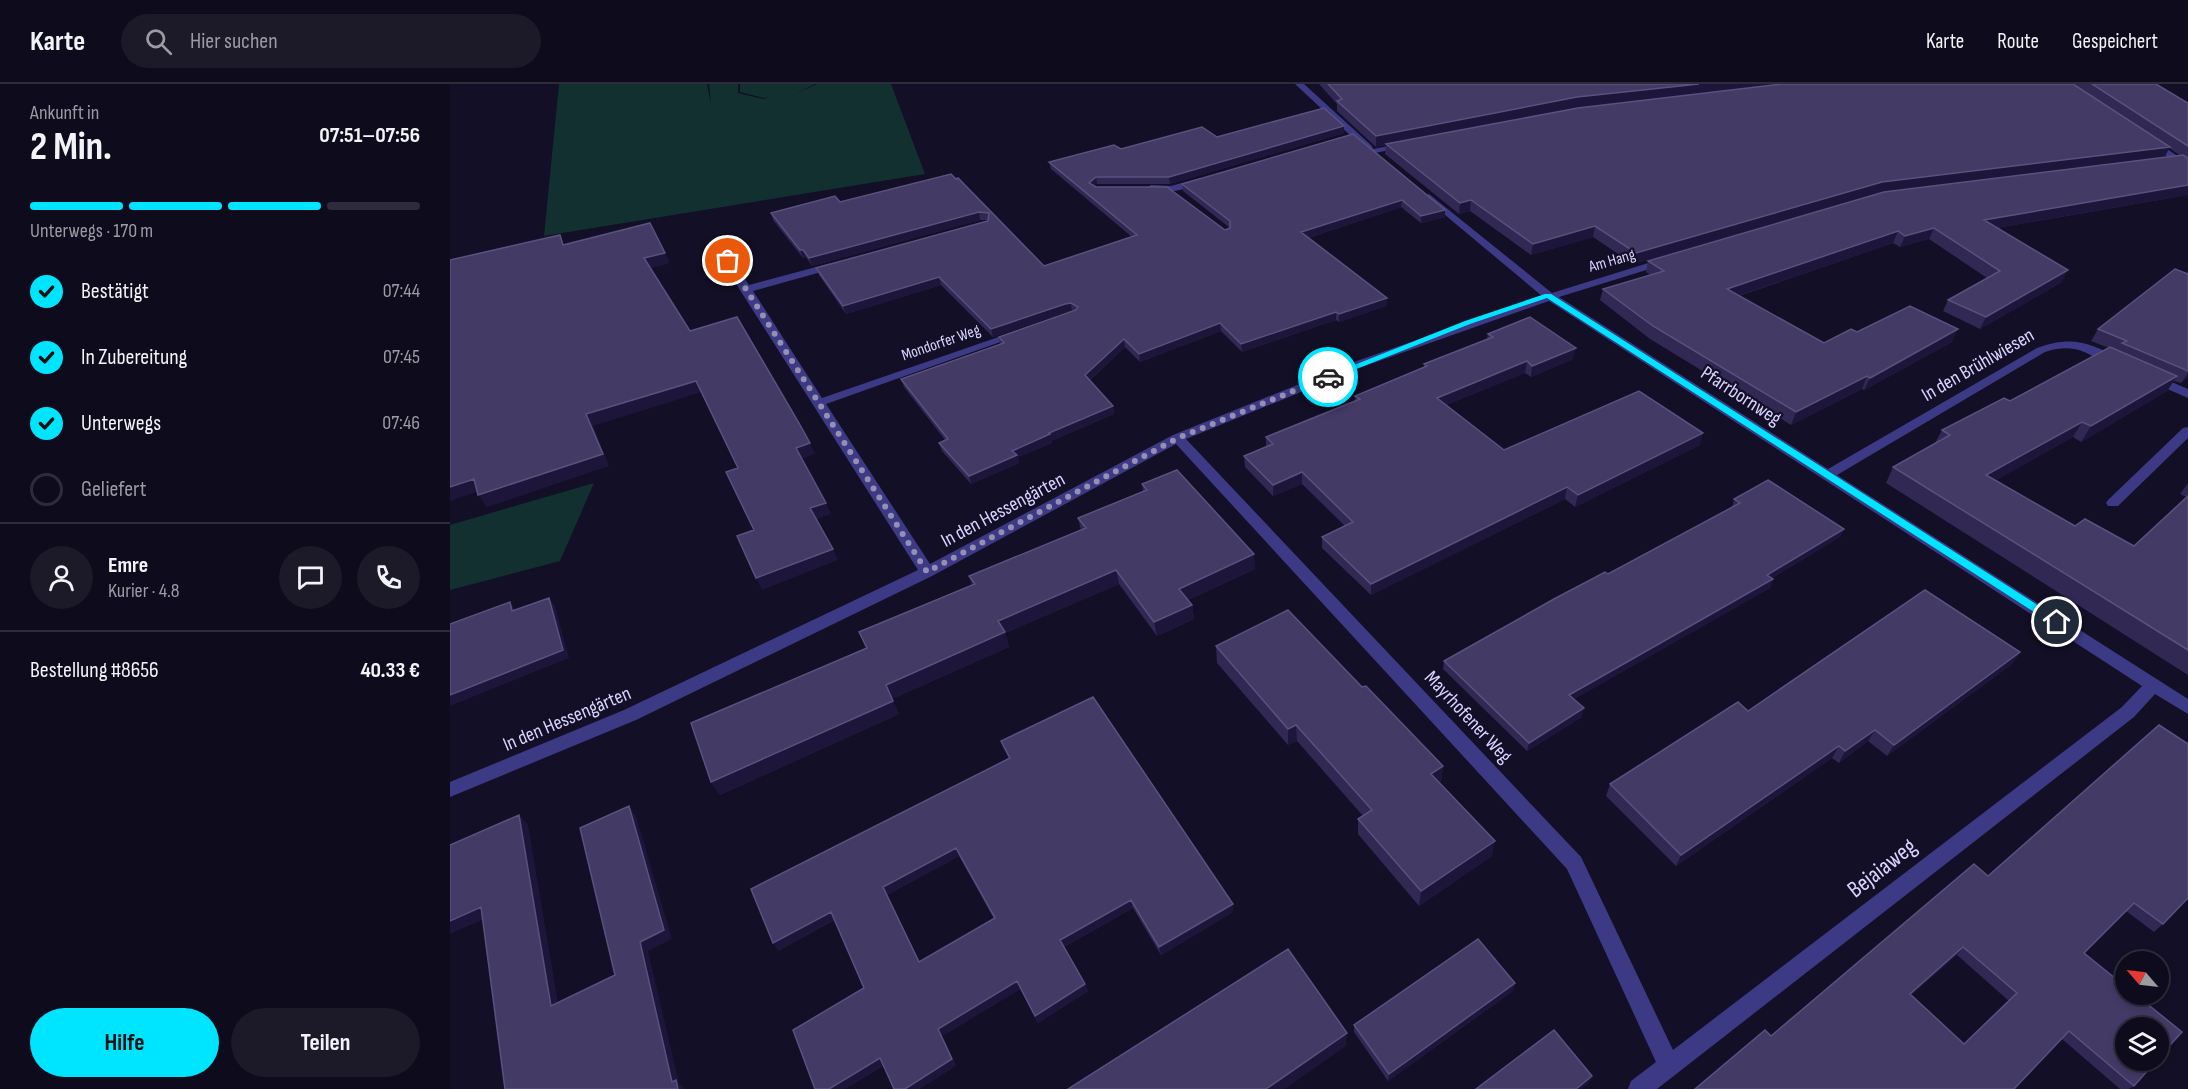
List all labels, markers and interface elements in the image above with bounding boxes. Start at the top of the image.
search box [121,14,541,68]
text: Karte [30,25,85,58]
icon: search [142,25,175,58]
text: Hier suchen [190,28,278,55]
text: Karte [1926,29,1964,54]
text: Route [1997,29,2039,54]
text: Gespeichert [2072,29,2158,54]
text: Ankunft in [30,101,99,125]
text: 07:51–07:56 [319,122,420,149]
text: 2 Min. [30,124,112,171]
text: Unterwegs · 170 m [30,219,153,243]
pin [702,235,753,286]
icon: bag [711,244,744,277]
street label: Am Hang [1586,245,1637,277]
icon: check [30,275,63,308]
text: Bestätigt [81,278,149,305]
text: 07:44 [383,279,420,303]
street label: Mondorfer Weg [899,321,983,365]
street label: In den Brühlwiesen [1917,323,2039,407]
icon: check [30,341,63,374]
text: In Zubereitung [81,344,187,371]
text: 07:45 [383,345,420,369]
courier [1298,347,1358,407]
icon: car [1312,361,1345,394]
street label: Pfarrbornweg [1696,361,1786,431]
icon: check [30,407,63,440]
text: Unterwegs [81,410,161,437]
text: 07:46 [382,411,420,435]
street label: In den Hessengärten [937,467,1069,553]
text: Geliefert [81,476,146,503]
button: person [30,546,93,609]
button: chat [279,546,342,609]
button: phone [357,546,420,609]
text: Emre [108,552,148,579]
text: Kurier · 4.8 [108,579,180,603]
pin [2031,596,2082,647]
icon: home [2040,605,2073,638]
text: Bestellung #8656 [30,657,159,684]
text: 40.33 € [360,657,420,684]
street label: Mayrhofener Weg [1419,666,1517,768]
street label: In den Hessengärten [499,681,635,757]
street label: Bejaiaweg [1842,832,1922,904]
north arrow [2115,951,2169,1005]
map controls [2115,951,2169,1071]
button: Hilfe [30,1008,219,1077]
button: Teilen [231,1008,420,1077]
button: layers [2115,1017,2169,1071]

